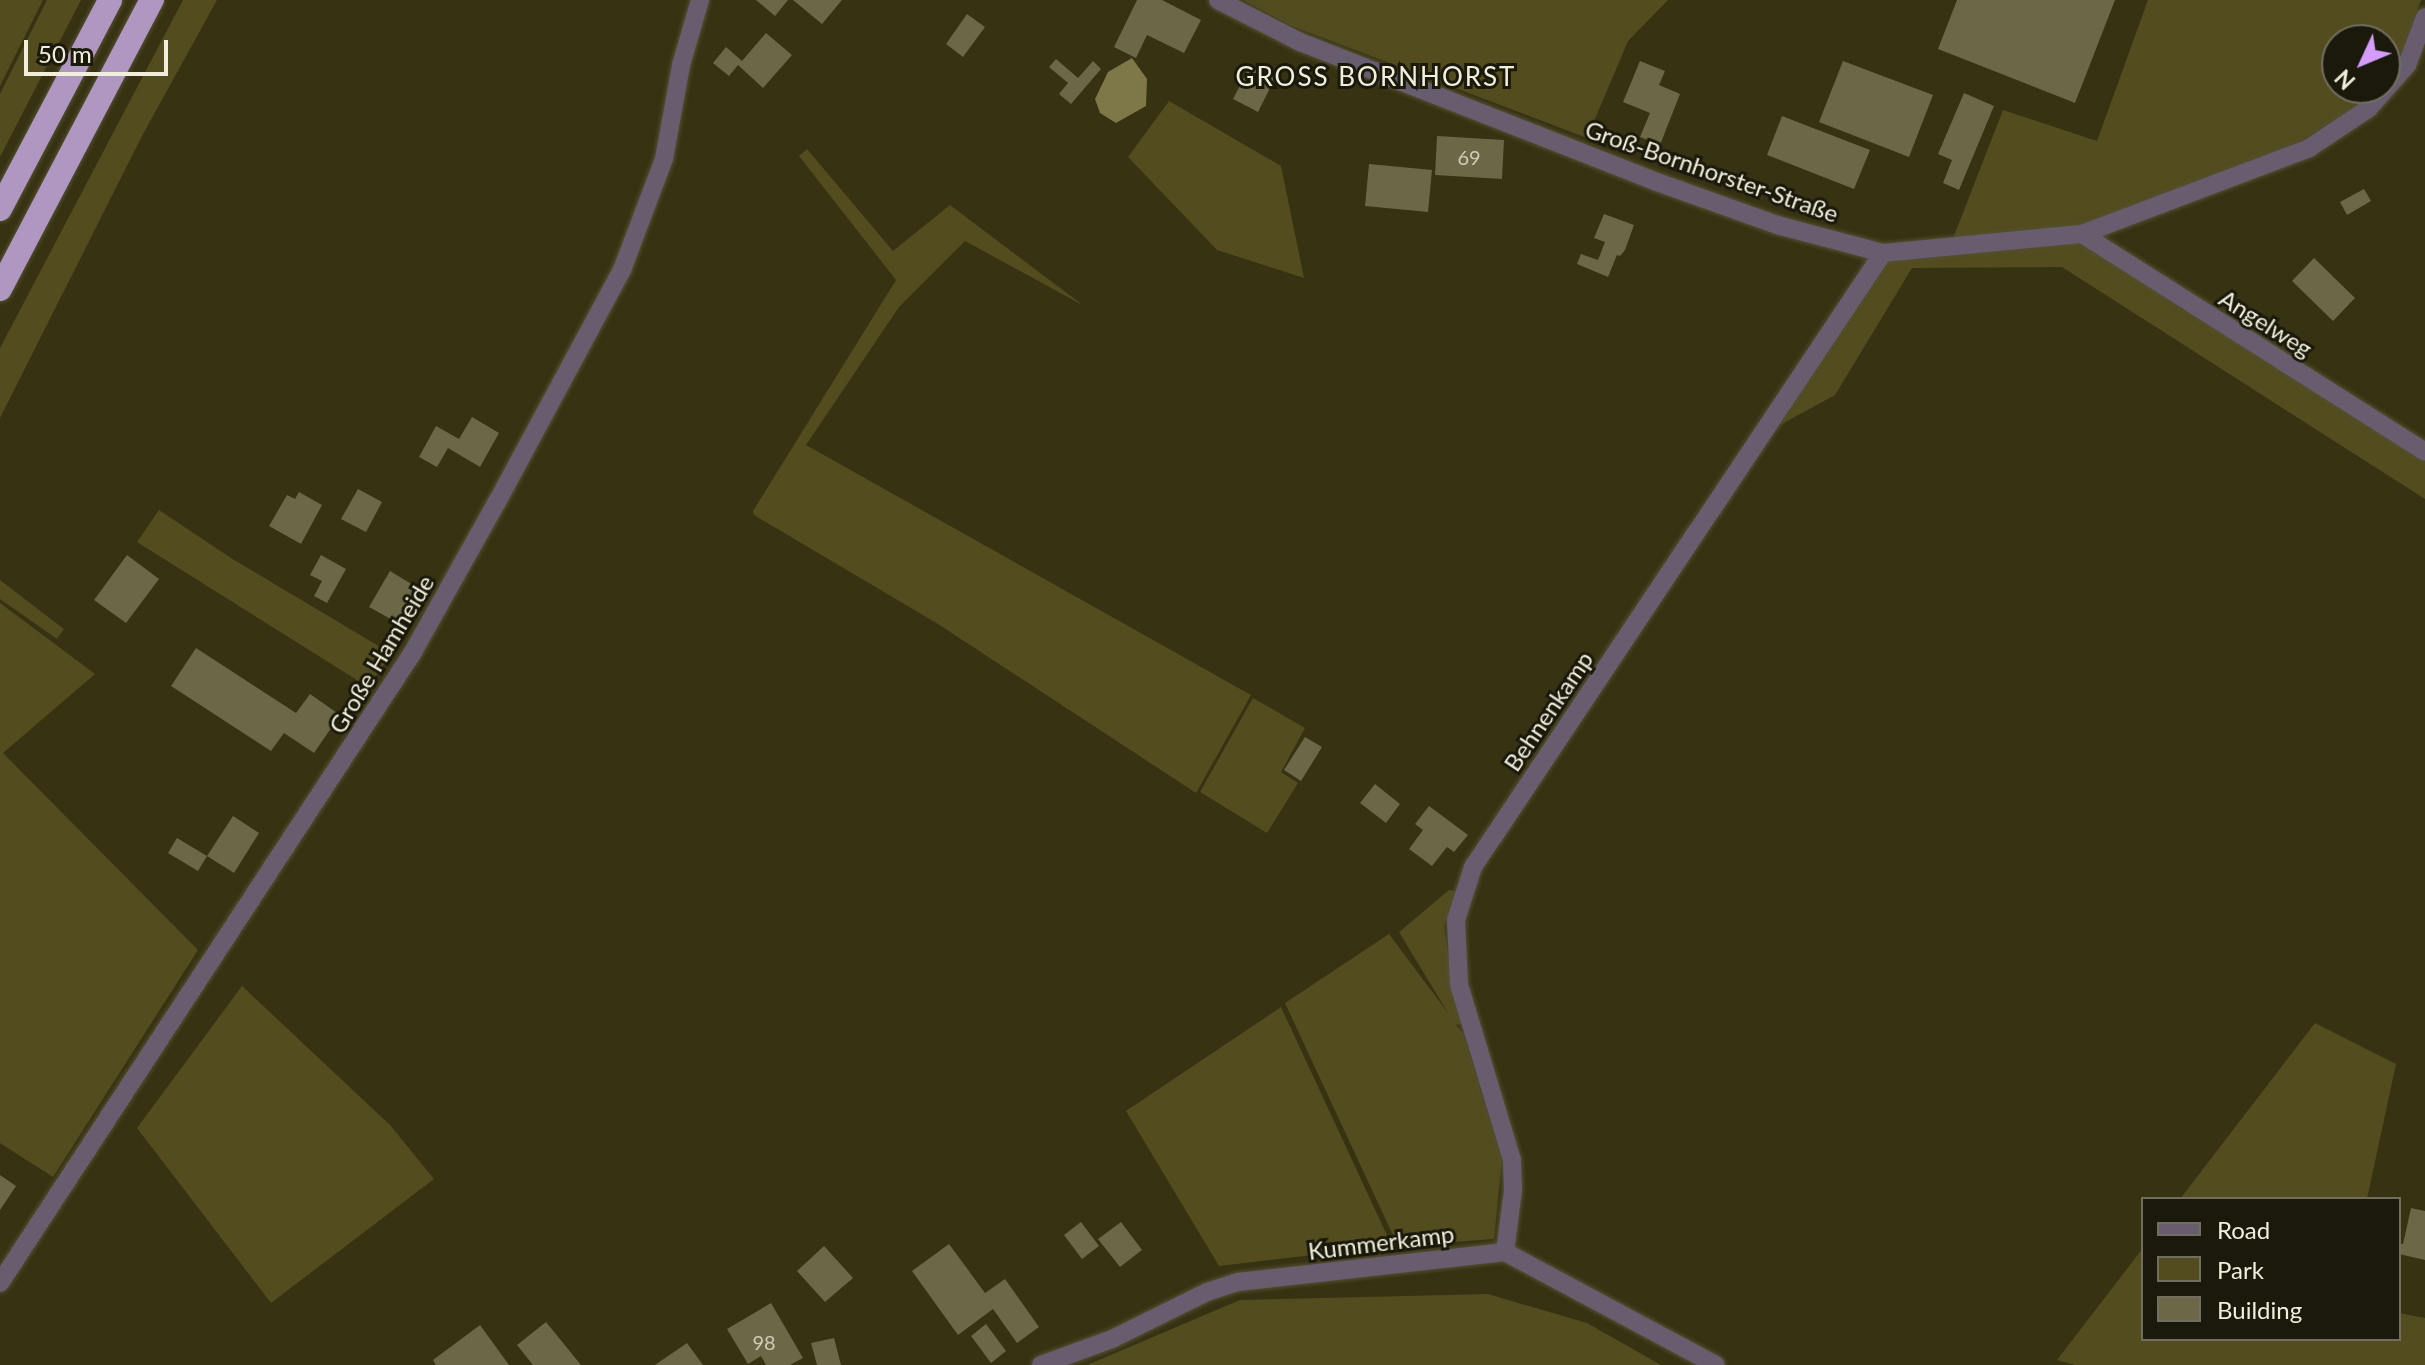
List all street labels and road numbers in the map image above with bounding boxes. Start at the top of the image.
street label: Groß-Bornhorster-Straße [1582,114,1842,228]
street label: Angelweg [2214,283,2318,363]
street label: Große Hamheide [322,570,440,738]
street label: Behnenkamp [1497,646,1599,776]
street label: Kummerkamp [1306,1219,1456,1265]

